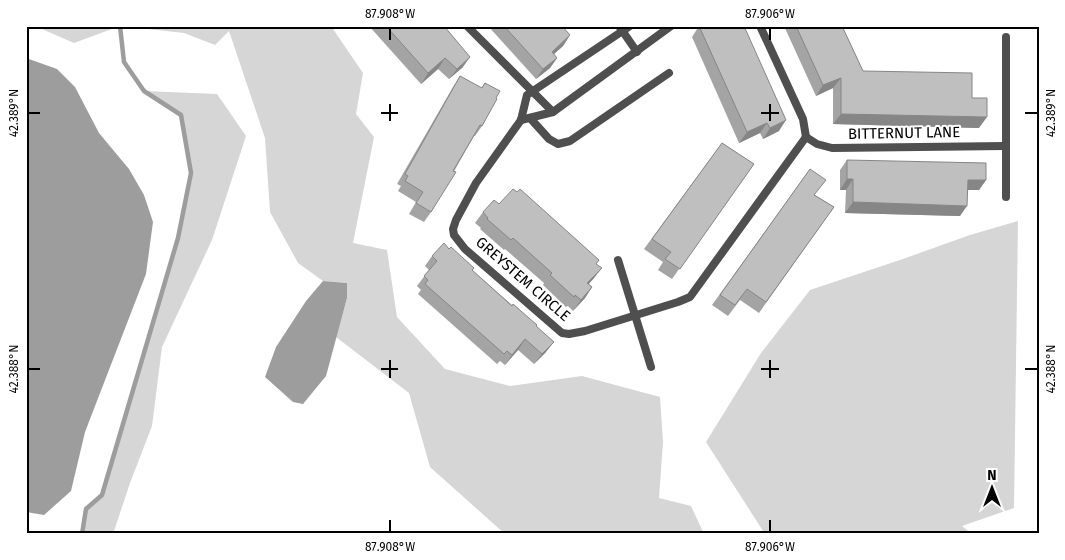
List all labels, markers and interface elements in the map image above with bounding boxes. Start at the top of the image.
text: 87.908°W [365,7,415,21]
text: 87.906°W [745,7,795,21]
text: 42.389°N [7,89,21,137]
text: 42.389°N [1044,89,1058,137]
street label: BITTERNUT LANE [848,123,960,143]
street label: GREYSTEM CIRCLE [472,233,574,325]
text: 42.388°N [7,345,21,393]
text: 42.388°N [1044,345,1058,393]
north arrow [968,462,1018,512]
text: N [987,467,997,484]
text: 87.908°W [365,540,415,554]
text: 87.906°W [745,540,795,554]

